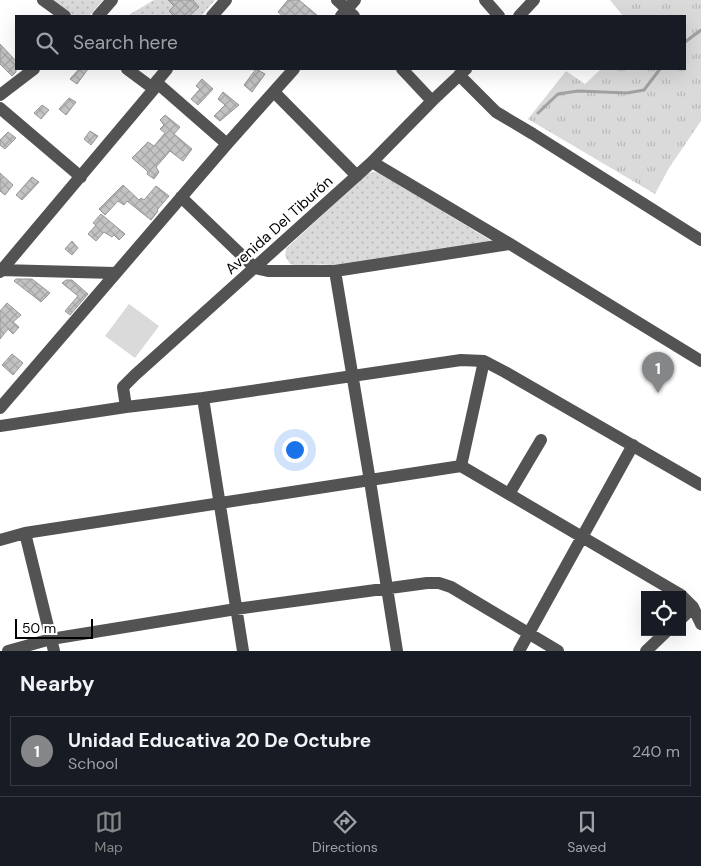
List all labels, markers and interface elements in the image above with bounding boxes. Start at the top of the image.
search box [15,15,686,70]
icon: search [33,29,61,57]
text: Search here [73,30,178,55]
street label: Avenida Del Tiburón [221,171,337,279]
pin: 1 [642,352,674,393]
your location [282,437,308,463]
map controls [641,591,686,636]
button: locate [641,591,686,636]
scale bar [15,616,92,639]
text: 50 m [22,619,56,637]
text: Nearby [20,670,94,698]
text: Unidad Educativa 20 De Octubre [68,728,371,753]
text: 1 [34,741,40,762]
text: 240 m [632,741,680,762]
text: School [68,753,118,774]
tab: Map [95,808,123,856]
tab: Directions [312,808,378,856]
tab: Saved [567,808,606,856]

